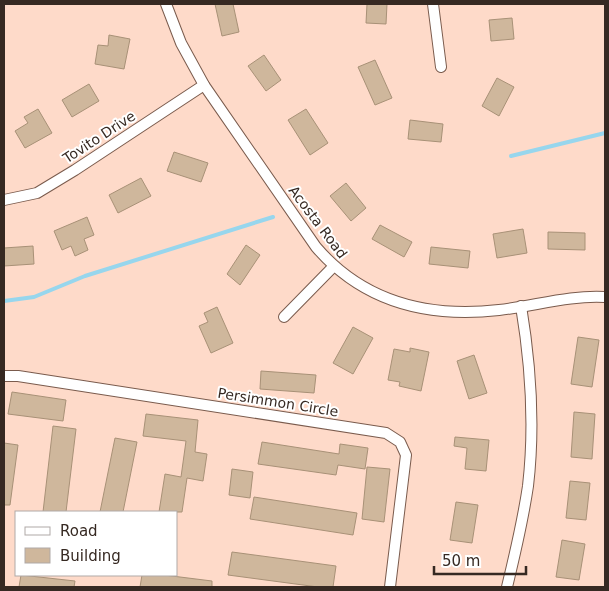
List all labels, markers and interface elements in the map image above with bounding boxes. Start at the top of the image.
street label: Tovito Drive [59,108,138,167]
street label: Acosta Road [286,183,350,261]
street label: Persimmon Circle [217,385,339,419]
legend [15,511,178,576]
text: Road [60,522,98,540]
scale bar [434,544,526,576]
text: Building [60,547,121,565]
text: 50 m [442,552,480,570]

